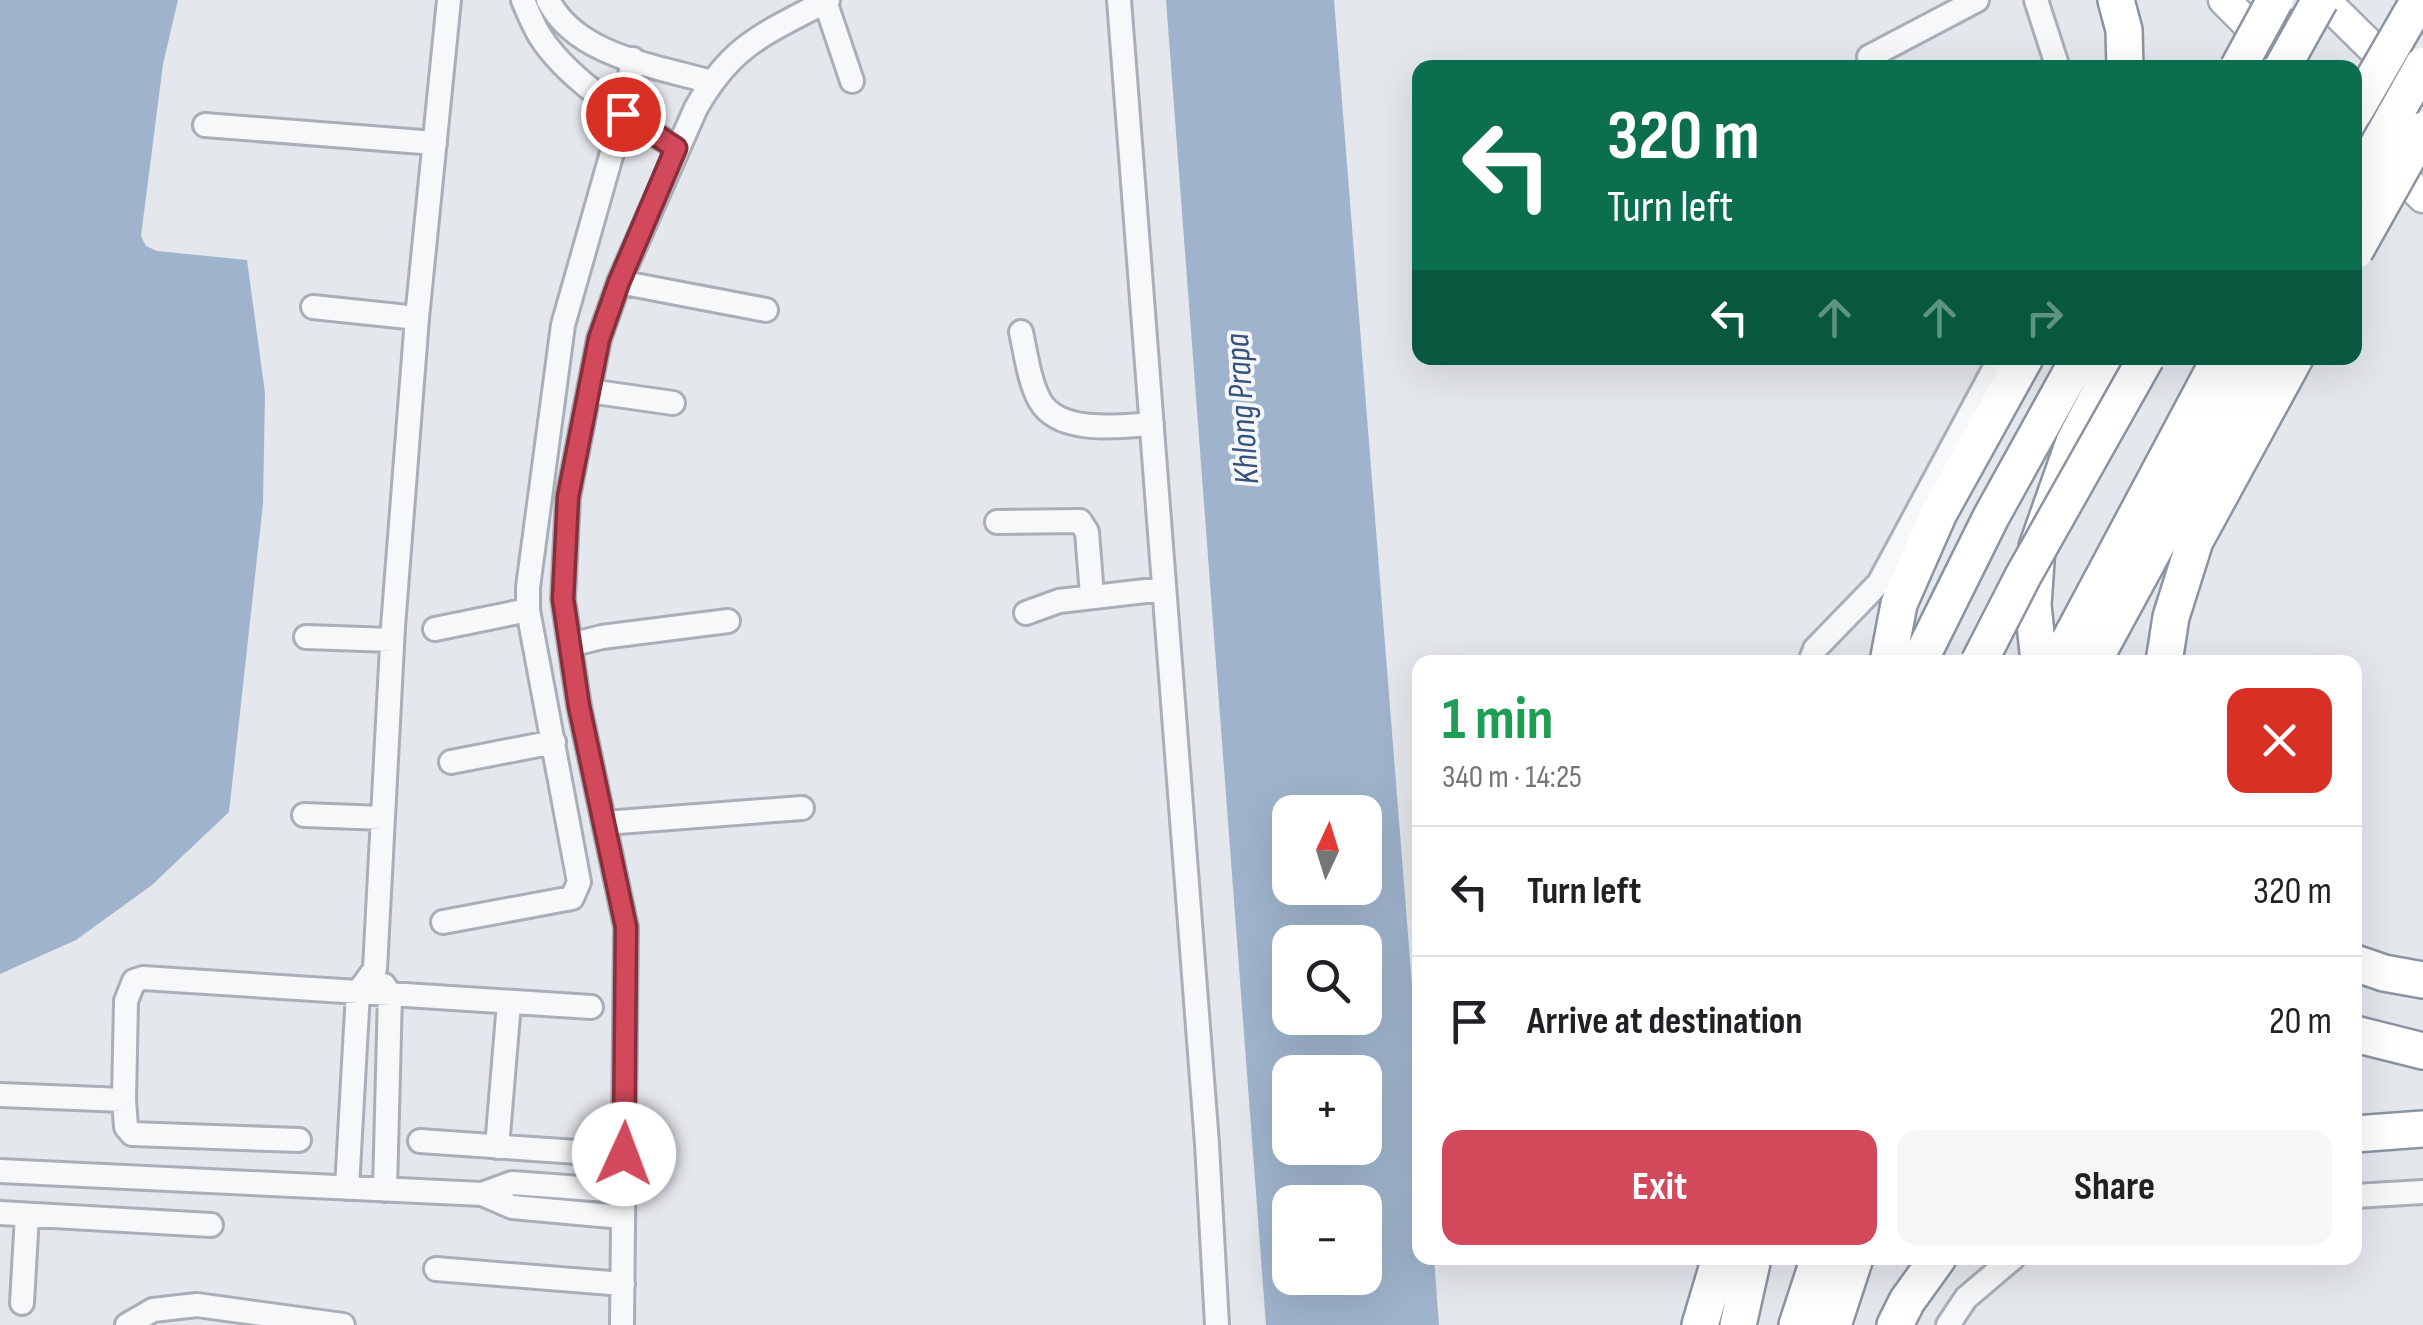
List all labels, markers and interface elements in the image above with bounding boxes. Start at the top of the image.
pin [581,72,666,157]
icon: arrive [596,87,651,142]
text: 320 m [1607,95,1760,179]
icon: left [1442,100,1572,230]
text: Turn left [1607,180,1733,235]
icon: left [1702,290,1757,345]
icon: ahead [1807,290,1862,345]
icon: ahead [1912,290,1967,345]
icon: right [2017,290,2072,345]
water label: Khlong Prapa [1216,332,1269,486]
text: 1 min [1442,684,1554,756]
button: close [2227,688,2332,793]
text: 340 m · 14:25 [1442,758,1582,797]
north arrow [1272,795,1382,905]
map controls [1272,795,1382,1295]
icon: left [1442,864,1497,919]
text: Turn left [1527,869,1641,914]
text: 320 m [2253,869,2332,914]
button: search [1272,925,1382,1035]
icon: arrive [1442,994,1497,1049]
text: Arrive at destination [1527,999,1802,1044]
text: 20 m [2269,999,2332,1044]
button: + [1272,1055,1382,1165]
position arrow [572,1102,676,1206]
button: Exit [1442,1130,1877,1245]
button: Share [1897,1130,2332,1245]
button: − [1272,1185,1382,1295]

